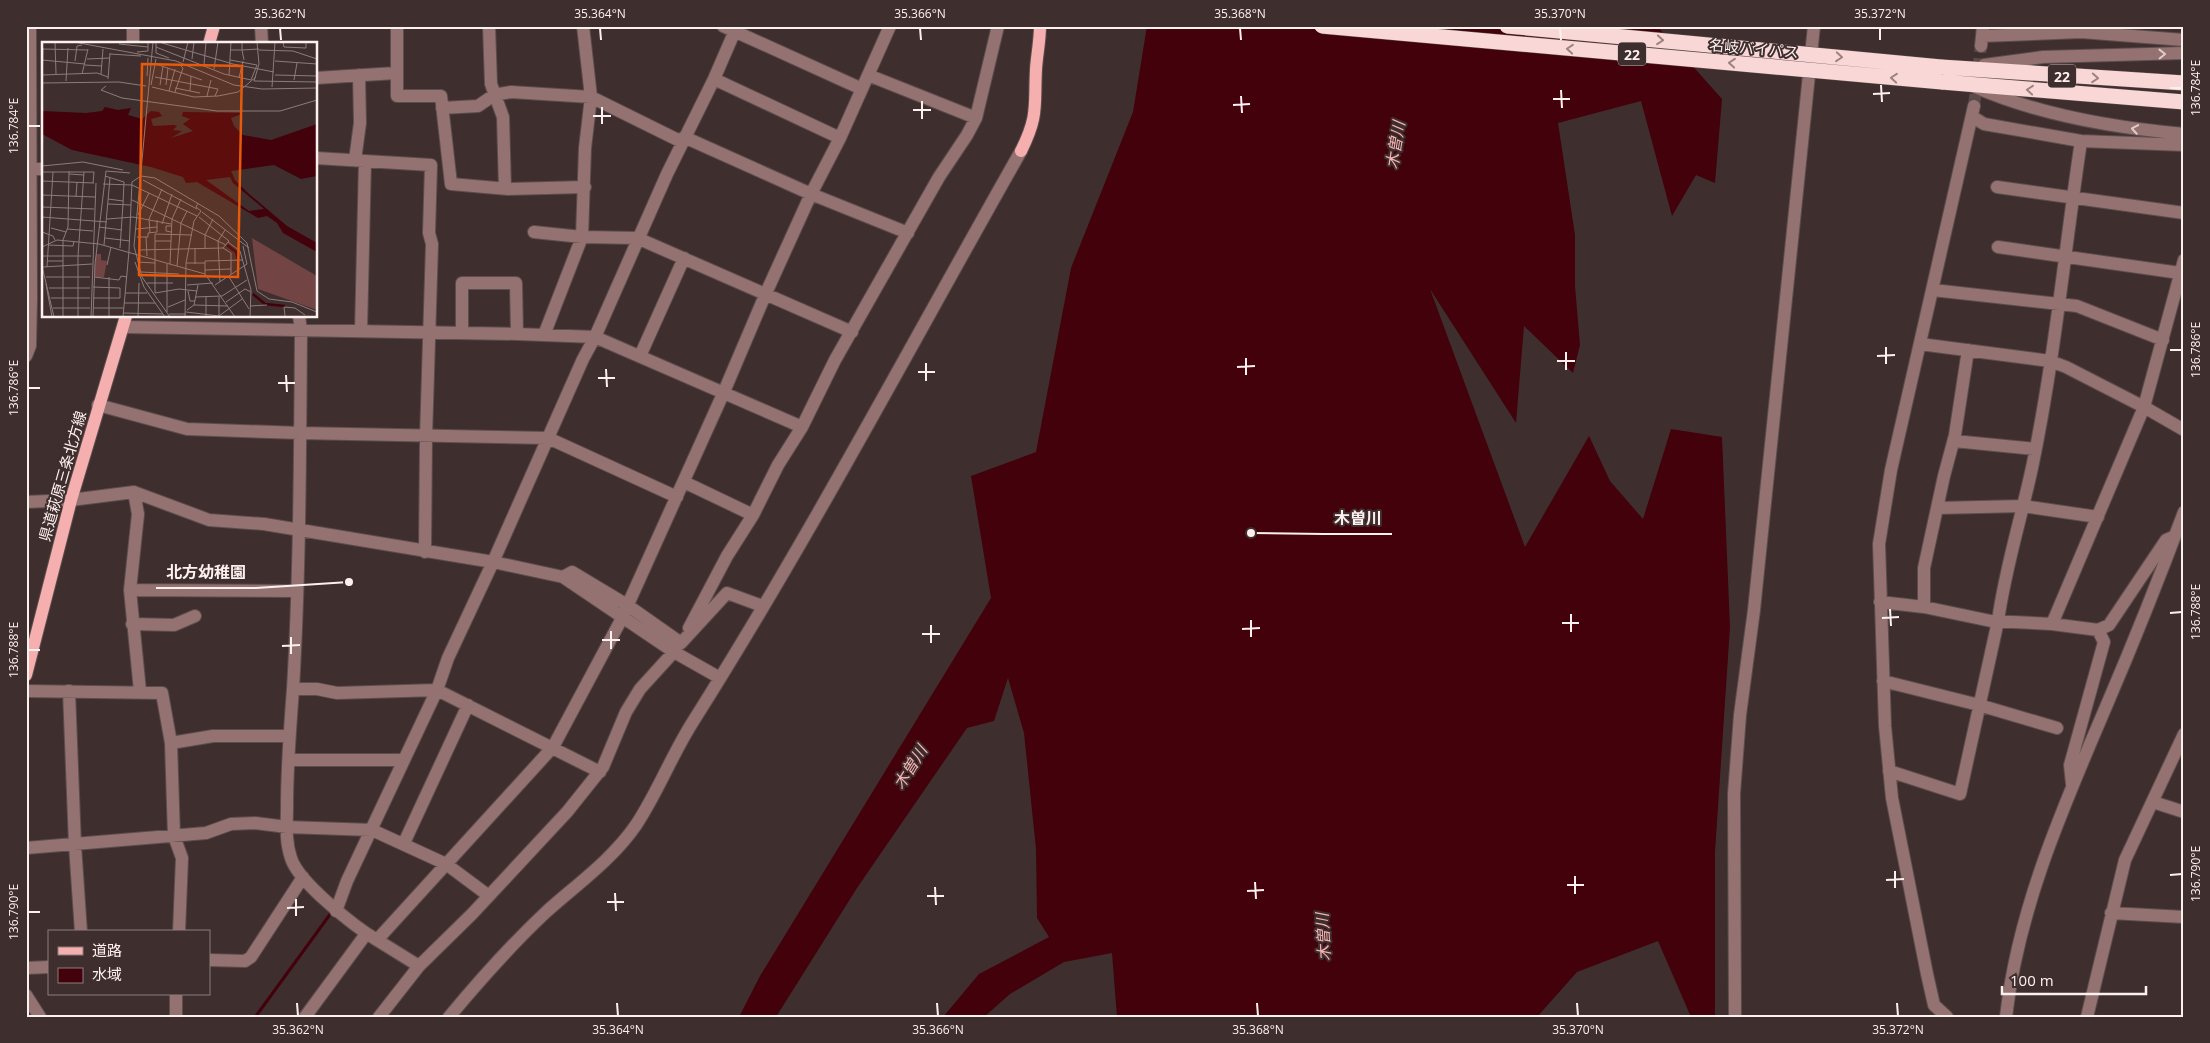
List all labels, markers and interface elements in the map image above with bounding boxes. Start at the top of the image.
text: 35.362°N [254,5,306,22]
text: 35.364°N [574,5,626,22]
text: 35.366°N [894,5,946,22]
text: 35.368°N [1214,5,1266,22]
text: 35.370°N [1534,5,1586,22]
text: 35.372°N [1854,5,1906,22]
street label: 名岐バイパス [1708,34,1800,62]
one-way arrow [1656,35,1664,46]
inset map [42,42,318,318]
road number: 22 [1618,42,1646,66]
one-way arrow [1566,43,1574,54]
one-way arrow [2158,49,2166,59]
one-way arrow [1836,51,1844,62]
one-way arrow [1728,58,1736,69]
text: 136.784°E [2187,60,2204,116]
road number: 22 [2048,64,2076,88]
one-way arrow [1889,72,1897,83]
one-way arrow [2091,73,2099,84]
one-way arrow [2026,84,2034,95]
text: 136.784°E [5,98,22,154]
water label: 木曽川 [1380,118,1410,170]
one-way arrow [2131,124,2140,134]
text: 136.786°E [2187,322,2204,378]
text: 136.786°E [5,360,22,416]
street label: 県道萩原三条北方線 [34,408,90,544]
callout: 木曽川 [1324,503,1392,534]
text: 木曽川 [1334,507,1382,529]
callout: 北方幼稚園 [156,557,256,588]
text: 北方幼稚園 [166,561,246,583]
text: 136.788°E [2187,584,2204,640]
text: 136.788°E [5,622,22,678]
water label: 木曽川 [888,739,933,793]
text: 136.790°E [2187,846,2204,902]
text: 136.790°E [5,884,22,940]
water label: 木曽川 [1311,910,1335,962]
legend [48,930,210,996]
text: 道路 [92,940,122,960]
scale bar [2002,963,2146,995]
text: 水域 [92,964,122,984]
text: 100 m [2010,970,2054,990]
text: 35.362°N [272,1021,324,1038]
text: 35.364°N [592,1021,644,1038]
text: 35.366°N [912,1021,964,1038]
text: 35.368°N [1232,1021,1284,1038]
text: 35.370°N [1552,1021,1604,1038]
text: 35.372°N [1872,1021,1924,1038]

